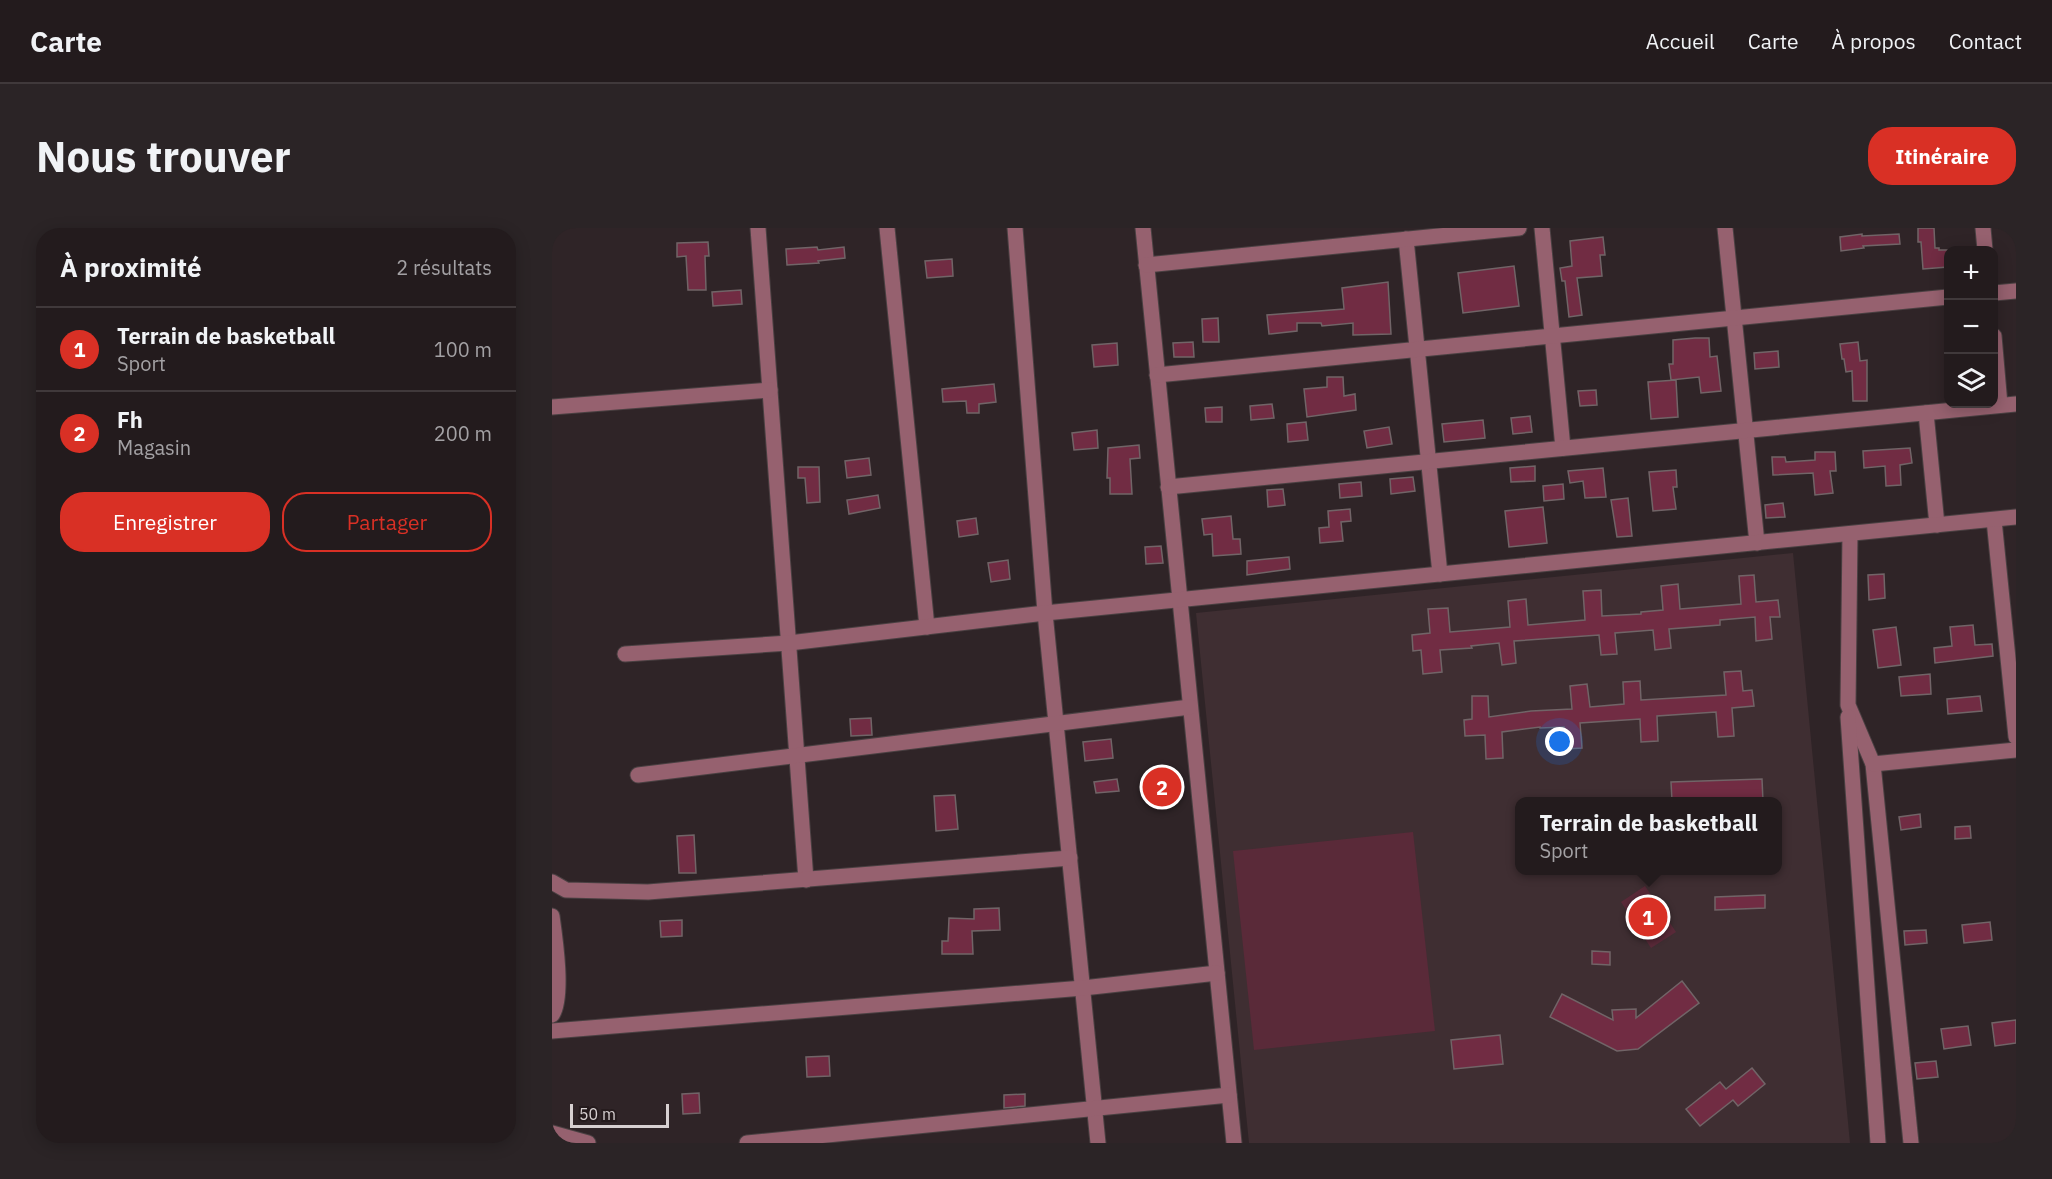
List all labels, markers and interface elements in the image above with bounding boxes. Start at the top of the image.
text: Carte [30,23,102,60]
text: Accueil [1646,27,1715,55]
text: Carte [1748,27,1799,55]
text: À propos [1832,27,1916,55]
text: Contact [1949,27,2022,55]
button: Itinéraire [1868,127,2016,185]
text: Nous trouver [36,129,291,184]
map controls [1944,246,1998,408]
button: + [1944,246,1998,300]
text: À proximité [60,250,202,284]
text: 2 résultats [396,254,492,281]
button: − [1944,300,1998,354]
text: Terrain de basketball [117,321,335,350]
text: 1 [74,336,86,363]
text: 100 m [434,336,492,363]
text: Sport [117,350,166,377]
button: layers [1944,354,1998,408]
text: Fh [117,405,143,434]
text: 2 [74,420,86,447]
text: 200 m [434,420,492,447]
text: Magasin [117,434,191,461]
button: Enregistrer [60,492,270,552]
button: Partager [282,492,492,552]
your location [1545,727,1574,756]
pin: 2 [1142,764,1182,810]
popup [1515,797,1782,875]
text: Terrain de basketball [1539,808,1758,837]
text: Sport [1539,837,1588,864]
pin: 1 [1628,894,1668,940]
scale bar [570,1101,669,1128]
text: 50 m [579,1104,616,1124]

